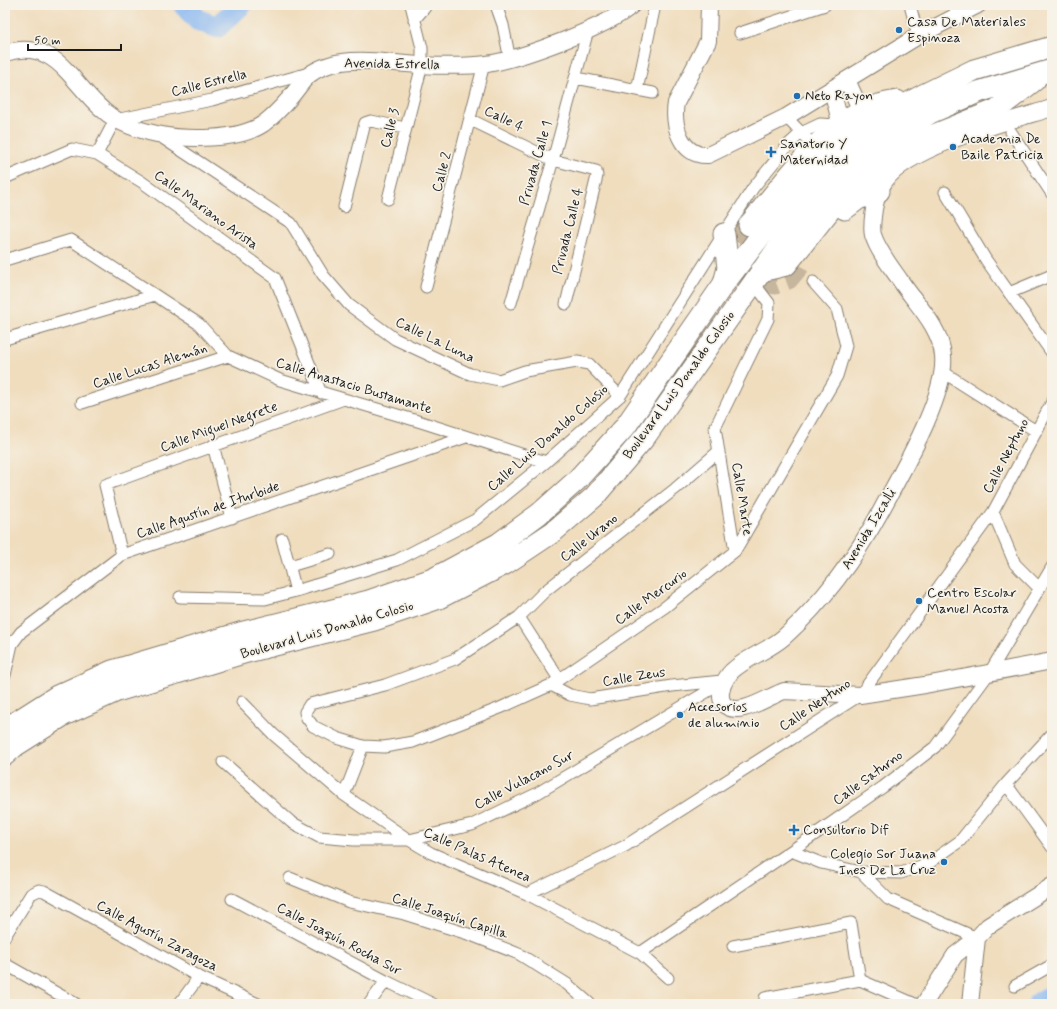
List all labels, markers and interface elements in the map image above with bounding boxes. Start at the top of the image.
place label: Casa De Materiales Espinoza [907,13,1026,47]
marker: Casa De Materiales Espinoza [894,25,904,35]
scale bar [28,26,121,52]
text: 50 m [34,33,61,49]
street label: Avenida Estrella [344,54,440,74]
street label: Calle Estrella [169,65,249,101]
place label: Neto Rayon [805,87,873,105]
marker: Neto Rayon [792,91,802,101]
street label: Calle 4 [481,102,527,136]
street label: Calle 3 [376,106,404,150]
street label: Privada Calle 1 [515,119,557,207]
place label: Academia De Baile Patricia [961,130,1044,164]
place label: Sanatorio Y Maternidad [780,135,848,169]
marker: Academia De Baile Patricia [948,142,958,152]
marker: Sanatorio Y Maternidad [765,146,777,158]
street label: Calle 2 [428,150,456,194]
street label: Calle Mariano Arista [150,166,262,254]
street label: Privada Calle 4 [549,186,587,276]
street label: Boulevard Luis Donaldo Colosio [619,307,739,463]
street label: Calle La Luna [392,313,478,367]
street label: Calle Lucas Alemán [91,339,209,393]
street label: Calle Anastacio Bustamante [274,354,435,419]
street label: Calle Luis Donaldo Colosio [484,380,612,495]
street label: Calle Miguel Negrete [158,397,281,459]
street label: Calle Neptuno [979,415,1033,497]
street label: Calle Marte [727,461,757,537]
street label: Calle Agustín de Iturbide [134,477,282,543]
street label: Avenida Izcalli [838,485,900,573]
street label: Calle Urano [556,510,622,566]
street label: Calle Mercurio [611,565,691,629]
place label: Centro Escolar Manuel Acosta [927,584,1017,618]
marker: Centro Escolar Manuel Acosta [914,596,924,606]
street label: Boulevard Luis Donaldo Colosio [238,597,416,663]
street label: Calle Zeus [601,663,667,691]
street label: Calle Neptuno [776,674,854,735]
place label: Accesorios de aluminio [688,698,759,732]
marker: Accesorios de aluminio [675,710,685,720]
street label: Calle Vulacano Sur [471,746,577,814]
street label: Calle Saturno [829,747,907,809]
place label: Consultorio Dif [803,821,889,839]
street label: Calle Palas Atenea [421,823,534,887]
marker: Consultorio Dif [788,824,800,836]
place label: Colegio Sor Juana Ines De La Cruz [830,845,936,879]
marker: Colegio Sor Juana Ines De La Cruz [939,857,949,867]
street label: Calle Joaquín Capilla [390,889,511,943]
street label: Calle Agustín Zaragoza [93,896,221,976]
street label: Calle Joaquín Rocha Sur [274,898,405,980]

